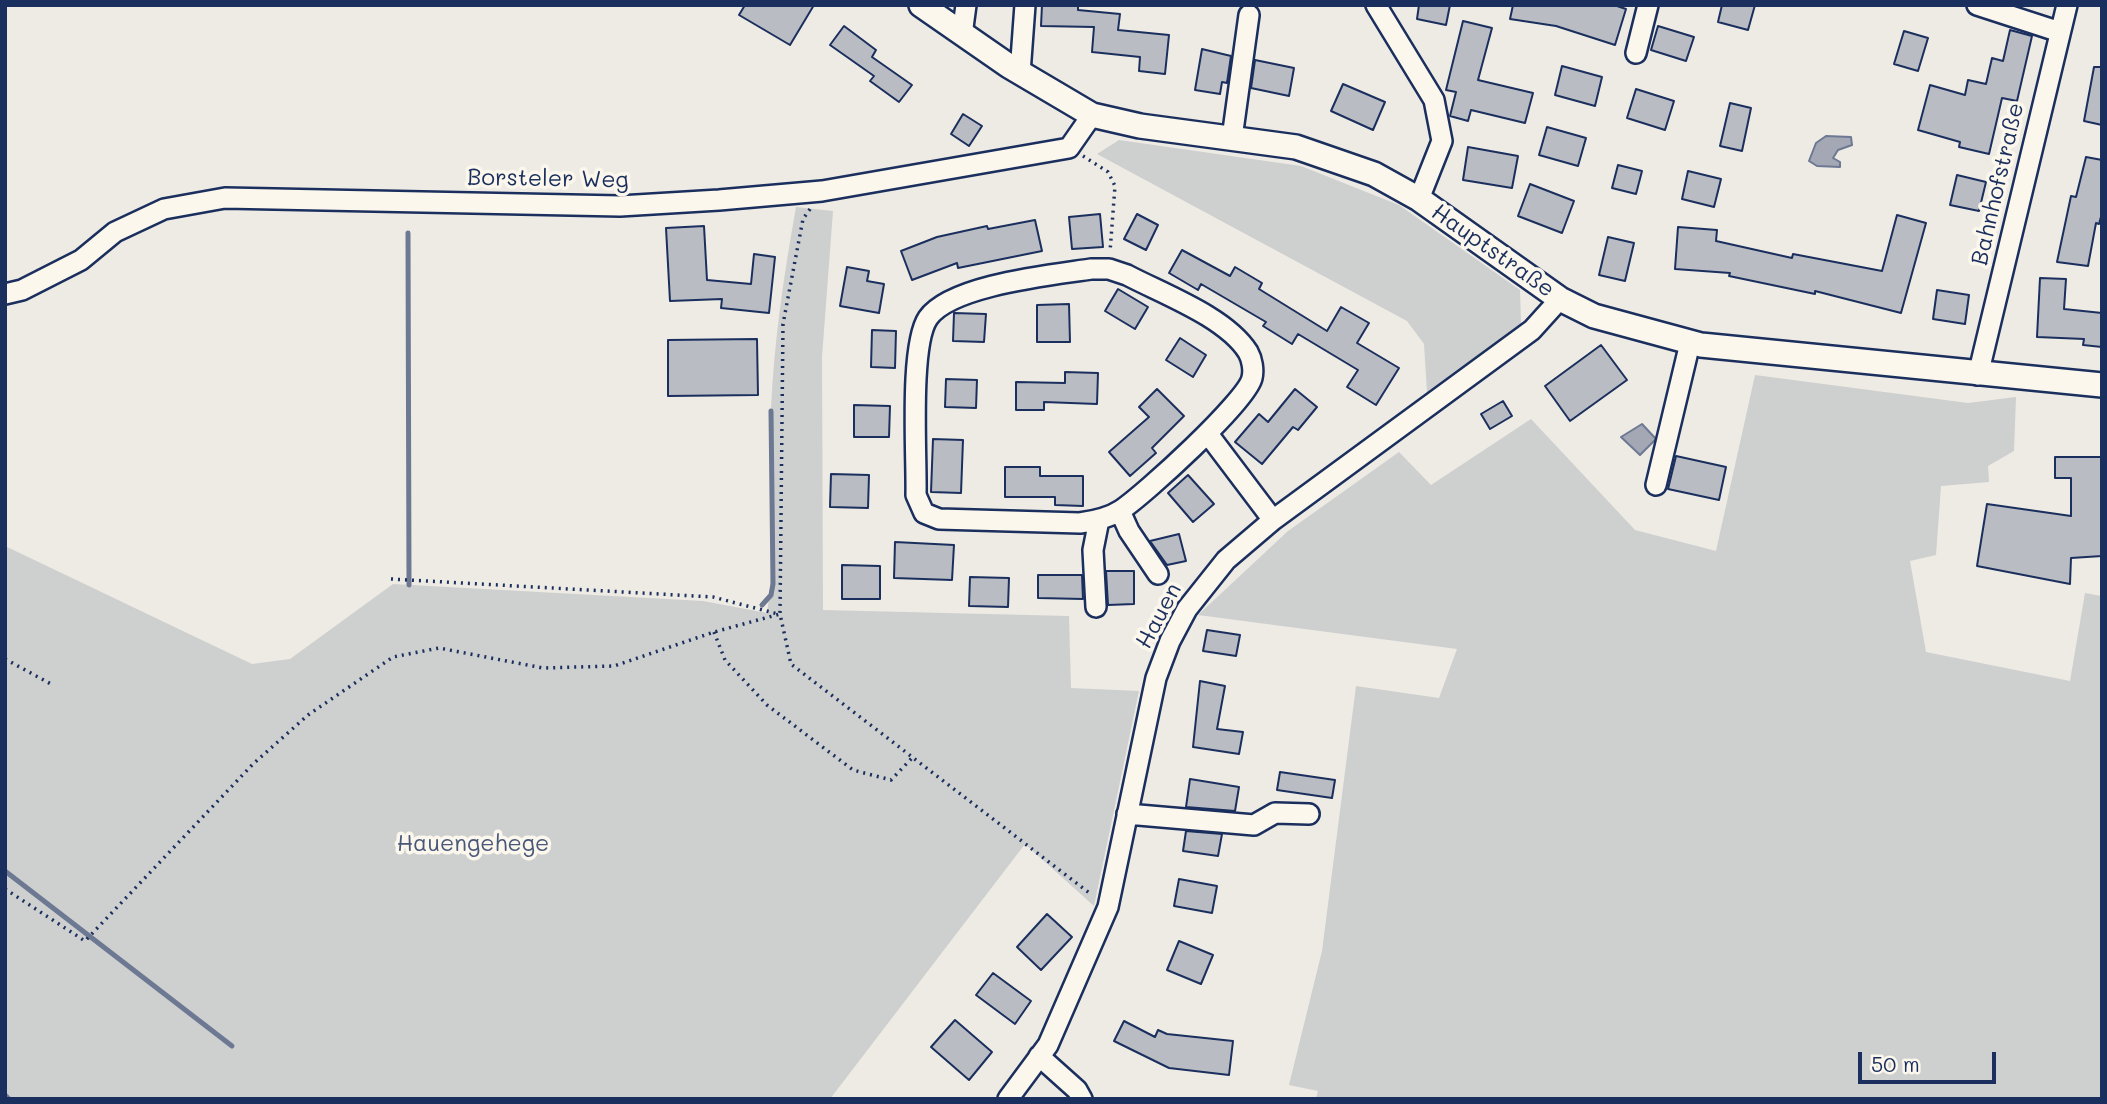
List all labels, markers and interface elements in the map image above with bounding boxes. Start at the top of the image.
street label: Bahnhofstraße [1966,100,2030,268]
street label: Borsteler Weg [467,164,629,194]
street label: Hauptstraße [1426,199,1560,303]
street label: Hauen [1130,578,1188,654]
park label: Hauengehege [397,830,549,858]
scale bar [1862,1038,2000,1082]
text: 50 m [1871,1050,1920,1077]

